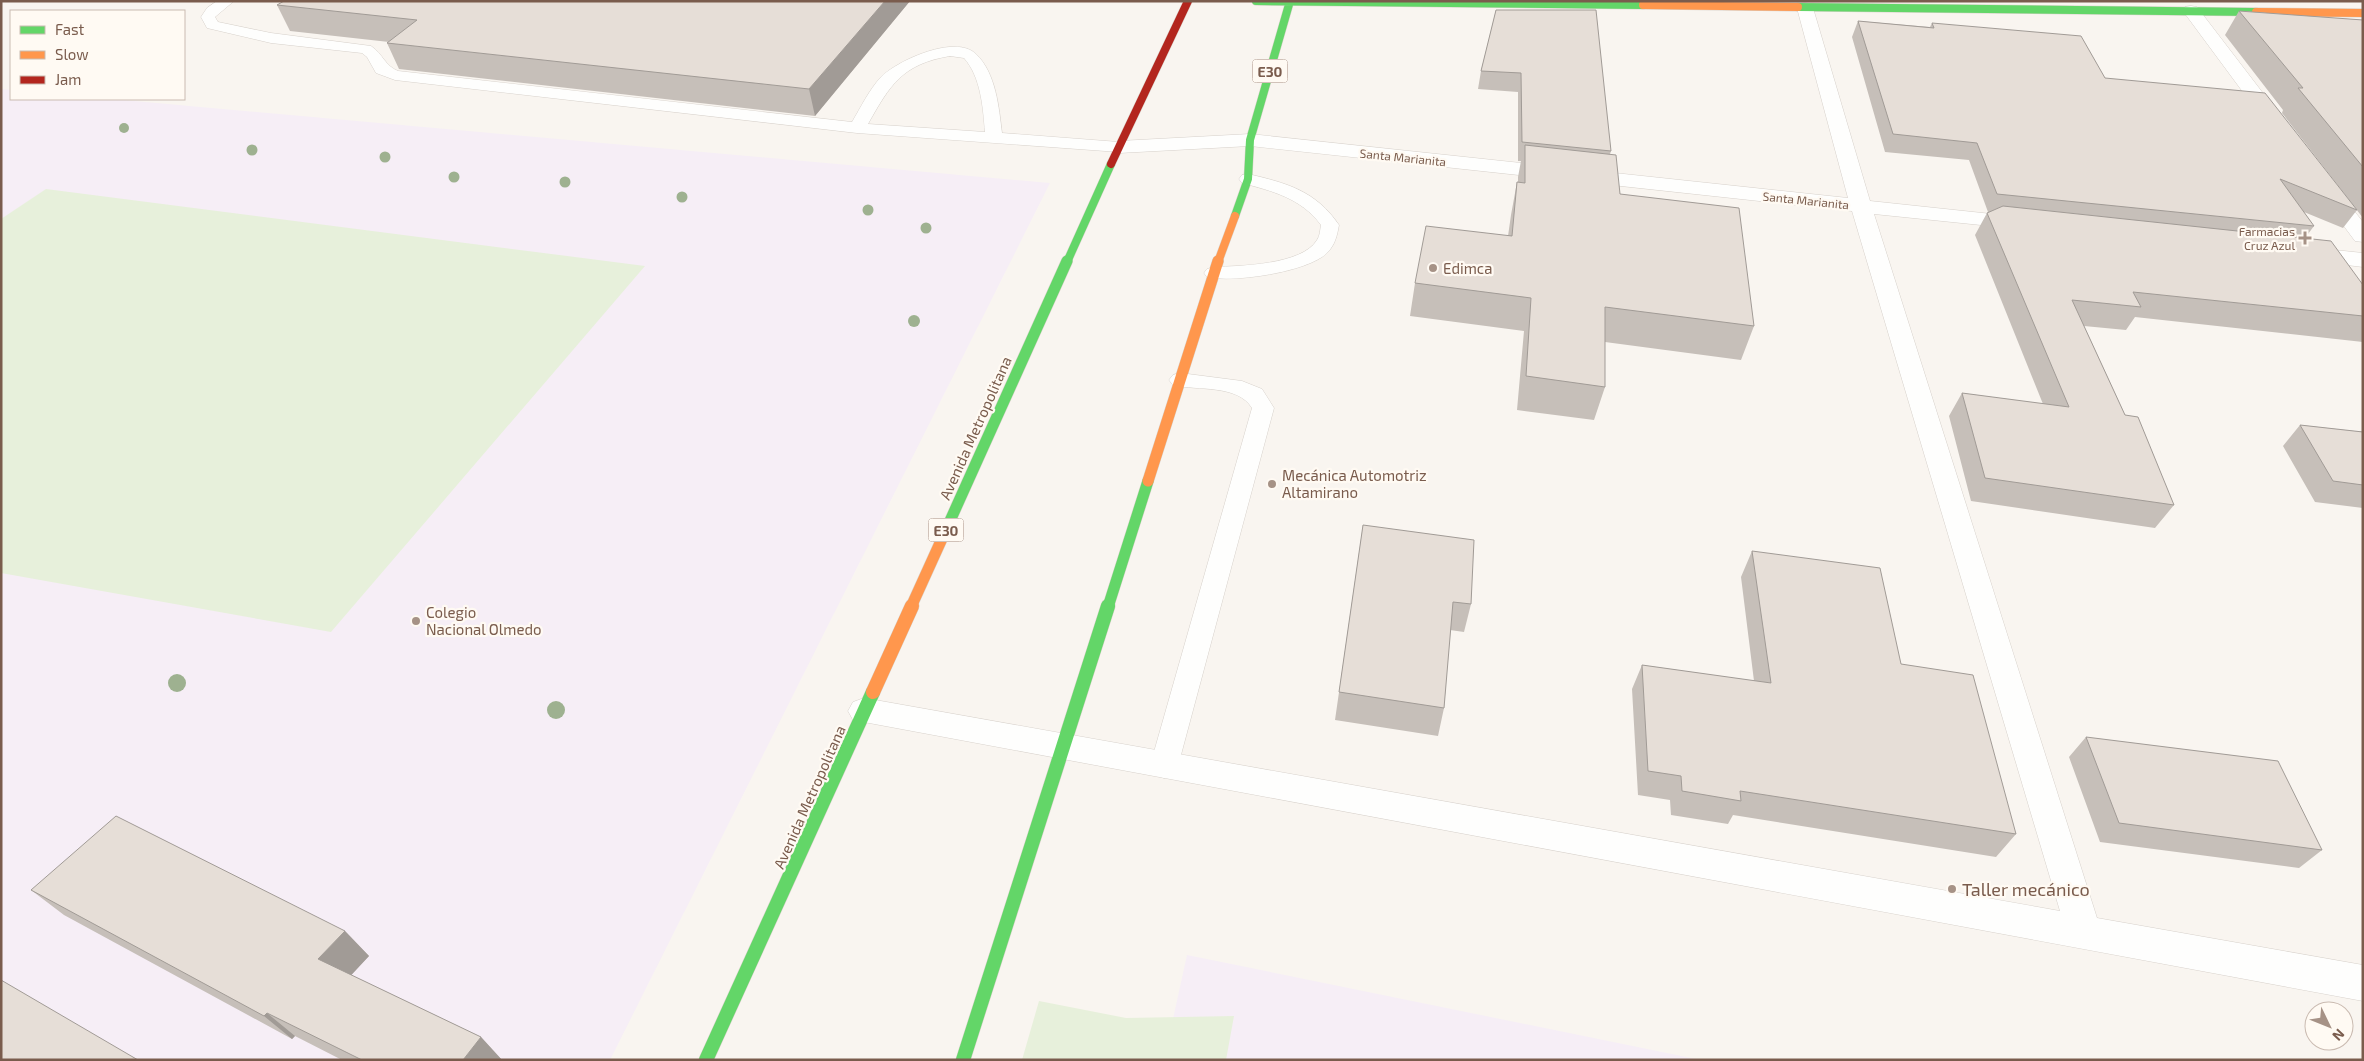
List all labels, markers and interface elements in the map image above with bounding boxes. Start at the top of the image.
legend [10,10,185,100]
text: Fast [55,20,85,38]
text: Slow [55,45,89,63]
road number: E30 [1252,59,1288,82]
text: Jam [55,70,81,88]
street label: Santa Marianita [1359,146,1447,168]
street label: Santa Marianita [1762,189,1850,211]
place label: Farmacias Cruz Azul [2239,224,2295,252]
marker: Farmacias Cruz Azul [2299,232,2311,244]
place label: Edimca [1443,259,1492,277]
marker: Edimca [1427,262,1439,274]
street label: Avenida Metropolitana [935,353,1015,503]
place label: Mecánica Automotriz Altamirano [1282,466,1427,501]
marker: Mecánica Automotriz Altamirano [1266,478,1278,490]
road number: E30 [928,518,964,542]
place label: Colegio Nacional Olmedo [426,603,542,638]
marker: Colegio Nacional Olmedo [410,615,422,627]
street label: Avenida Metropolitana [769,722,849,872]
place label: Taller mecánico [1962,878,2090,900]
marker: Taller mecánico [1946,883,1958,895]
north arrow [2304,1001,2354,1051]
text: N [2329,1026,2349,1045]

